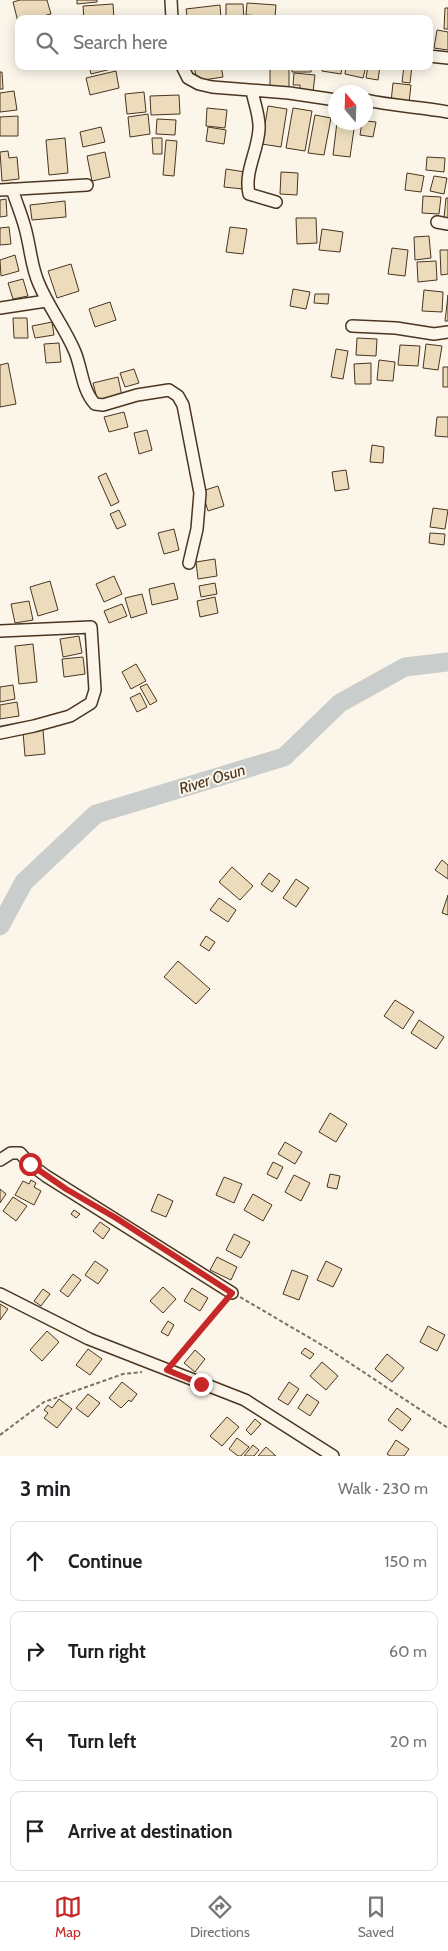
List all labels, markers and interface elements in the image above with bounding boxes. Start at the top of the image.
search box [15,15,433,70]
icon: search [33,29,61,57]
text: Search here [73,31,167,54]
north arrow [328,85,373,130]
water label: River Osun [176,760,248,798]
route start [19,1153,42,1176]
route end [190,1373,213,1396]
text: 3 min [20,1476,71,1501]
text: Walk · 230 m [338,1479,428,1498]
icon: ahead [21,1547,49,1575]
text: Continue [68,1550,142,1573]
text: 150 m [384,1552,427,1571]
icon: right [21,1637,49,1665]
text: Turn right [68,1640,146,1663]
text: 60 m [389,1642,427,1661]
icon: left [21,1727,49,1755]
text: Turn left [68,1730,136,1753]
text: 20 m [390,1732,427,1751]
icon: arrive [21,1817,49,1845]
text: Arrive at destination [68,1820,232,1843]
tab: Map [54,1893,82,1941]
tab: Directions [190,1893,250,1941]
tab: Saved [358,1893,394,1941]

